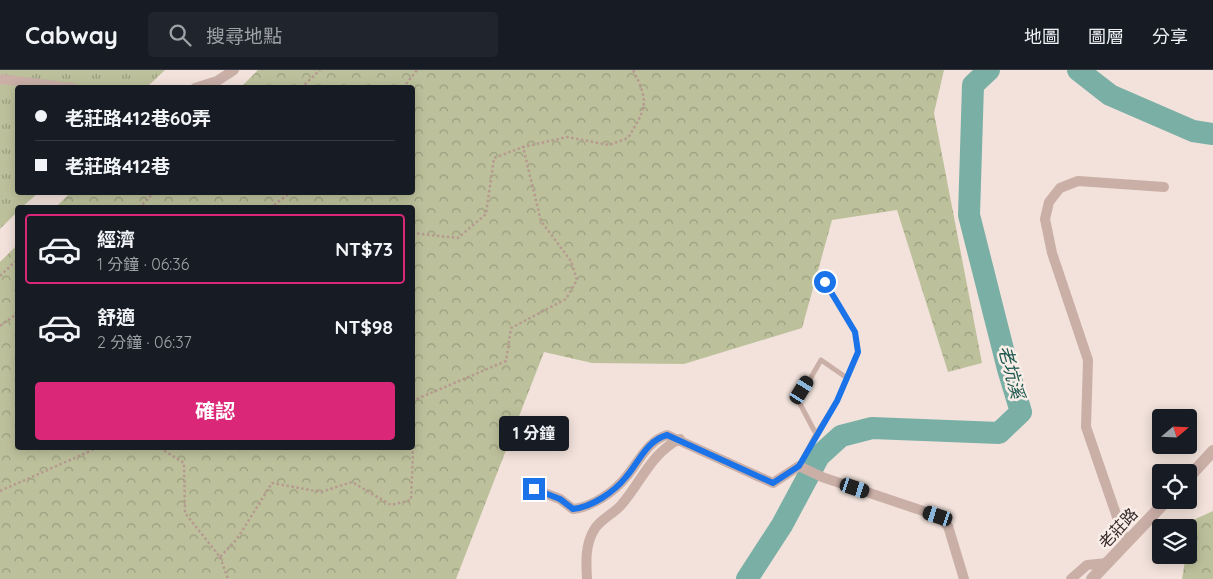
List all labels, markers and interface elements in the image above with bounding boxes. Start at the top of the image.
search box [148,12,498,57]
text: Cabway [25,20,118,50]
icon: search [166,21,194,49]
text: 搜尋地點 [206,24,282,48]
text: 地圖 [1024,25,1060,48]
text: 圖層 [1088,25,1124,48]
text: 分享 [1152,25,1188,48]
text: 老莊路412巷60弄 [65,106,211,130]
text: 老莊路412巷 [65,154,170,178]
icon: car [37,227,82,272]
text: 經濟 [97,227,135,251]
text: NT$73 [335,237,393,261]
text: 1 分鐘 · 06:36 [97,254,189,274]
route start [814,271,836,293]
icon: car [37,305,82,350]
text: 舒適 [97,305,135,329]
text: NT$98 [335,315,393,339]
text: 2 分鐘 · 06:37 [97,332,192,352]
water label: 老坑溪 [993,343,1030,404]
car [787,373,816,407]
button: 確認 [35,382,395,440]
north arrow [1152,409,1198,454]
map controls [1152,409,1197,564]
callout: 1 分鐘 [499,416,569,452]
text: 1 分鐘 [513,423,555,443]
button: locate [1152,464,1197,509]
car [838,476,871,500]
route end [523,478,545,500]
car [921,504,954,528]
street label: 老莊路 [1094,504,1142,552]
button: layers [1152,519,1197,564]

